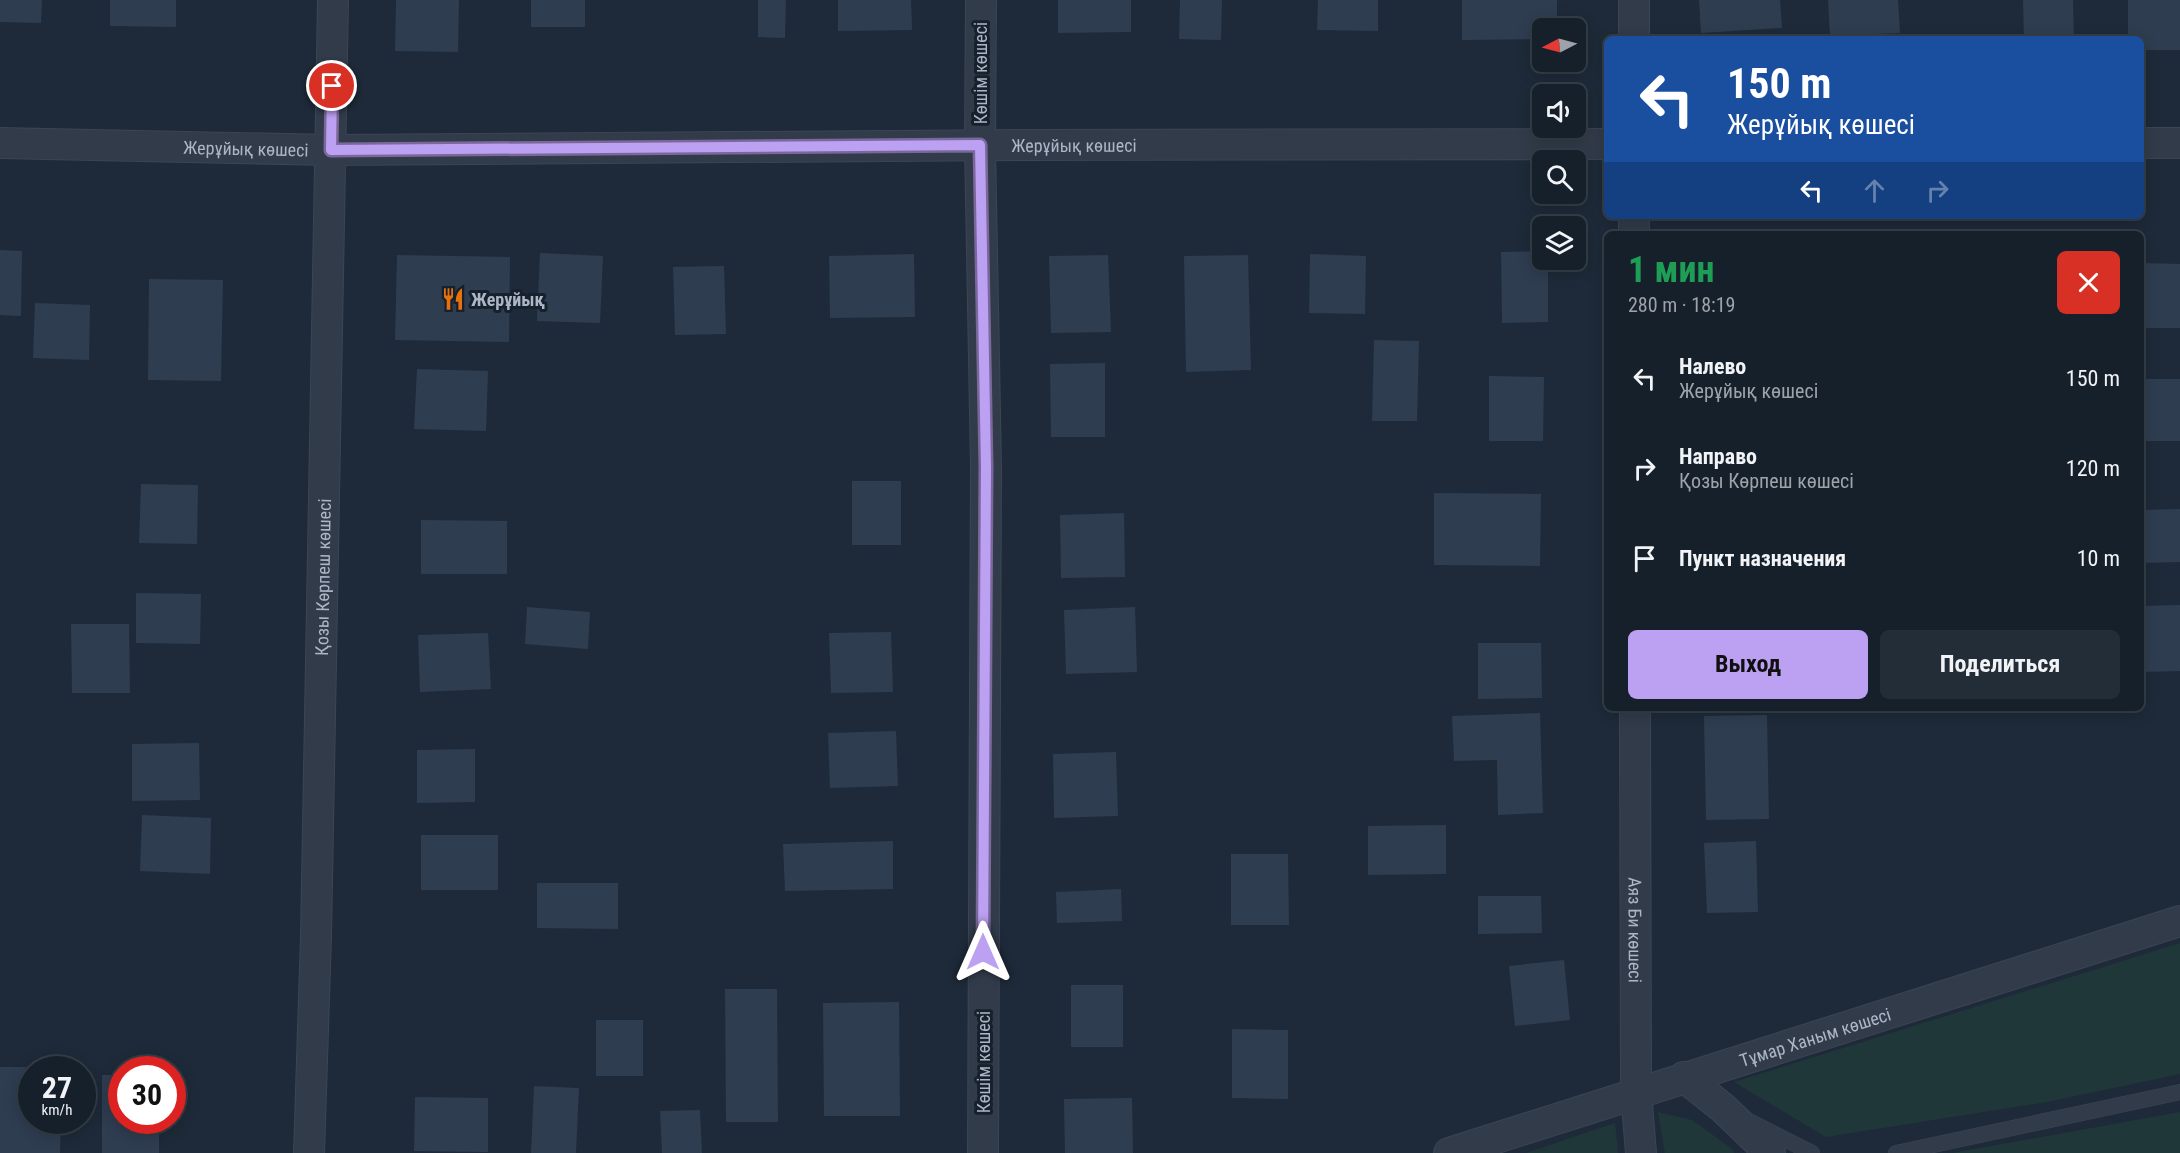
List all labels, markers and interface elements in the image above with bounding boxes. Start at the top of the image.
north arrow [1532,18,1586,72]
map controls [1532,18,1586,270]
street label: Көшім көшесі [970,22,991,124]
text: 150 m [1727,59,1832,108]
pin [306,60,357,111]
icon: left [1628,60,1706,138]
icon: arrive [315,69,348,102]
button: sound [1532,84,1586,138]
text: Жерұйық көшесі [1727,109,1915,141]
street label: Жерұйық көшесі [1011,134,1137,156]
street label: Жерұйық көшесі [183,136,309,160]
button: search [1532,150,1586,204]
icon: left [1795,174,1828,207]
icon: ahead [1858,174,1891,207]
icon: right [1921,174,1954,207]
button: layers [1532,216,1586,270]
text: 1 мин [1628,249,1714,291]
button: close [2057,251,2120,314]
restaurant icon: Жерұйық [440,286,466,312]
place label: Жерұйық [471,289,545,310]
text: 280 m · 18:19 [1628,293,1735,317]
text: Налево [1679,354,1746,379]
icon: left [1628,362,1661,395]
text: 150 m [2066,366,2120,391]
text: Жерұйық көшесі [1679,379,1818,403]
text: Направо [1679,444,1757,469]
icon: right [1628,452,1661,485]
text: 120 m [2066,456,2120,481]
text: Қозы Көрпеш көшесі [1679,469,1854,493]
street label: Қозы Көрпеш көшесі [311,498,334,656]
icon: arrive [1628,542,1661,575]
text: Пункт назначения [1679,546,1846,571]
text: 10 m [2077,546,2120,571]
button: Выход [1628,630,1868,699]
button: Поделиться [1880,630,2120,699]
street label: Аяз Би көшесі [1625,877,1646,983]
position arrow [951,920,1015,984]
street label: Тұмар Ханым көшесі [1737,1003,1893,1071]
street label: Көшім көшесі [973,1011,994,1113]
speed limit sign: 30 [108,1056,186,1134]
text: 27 [42,1070,72,1105]
text: km/h [42,1101,72,1119]

